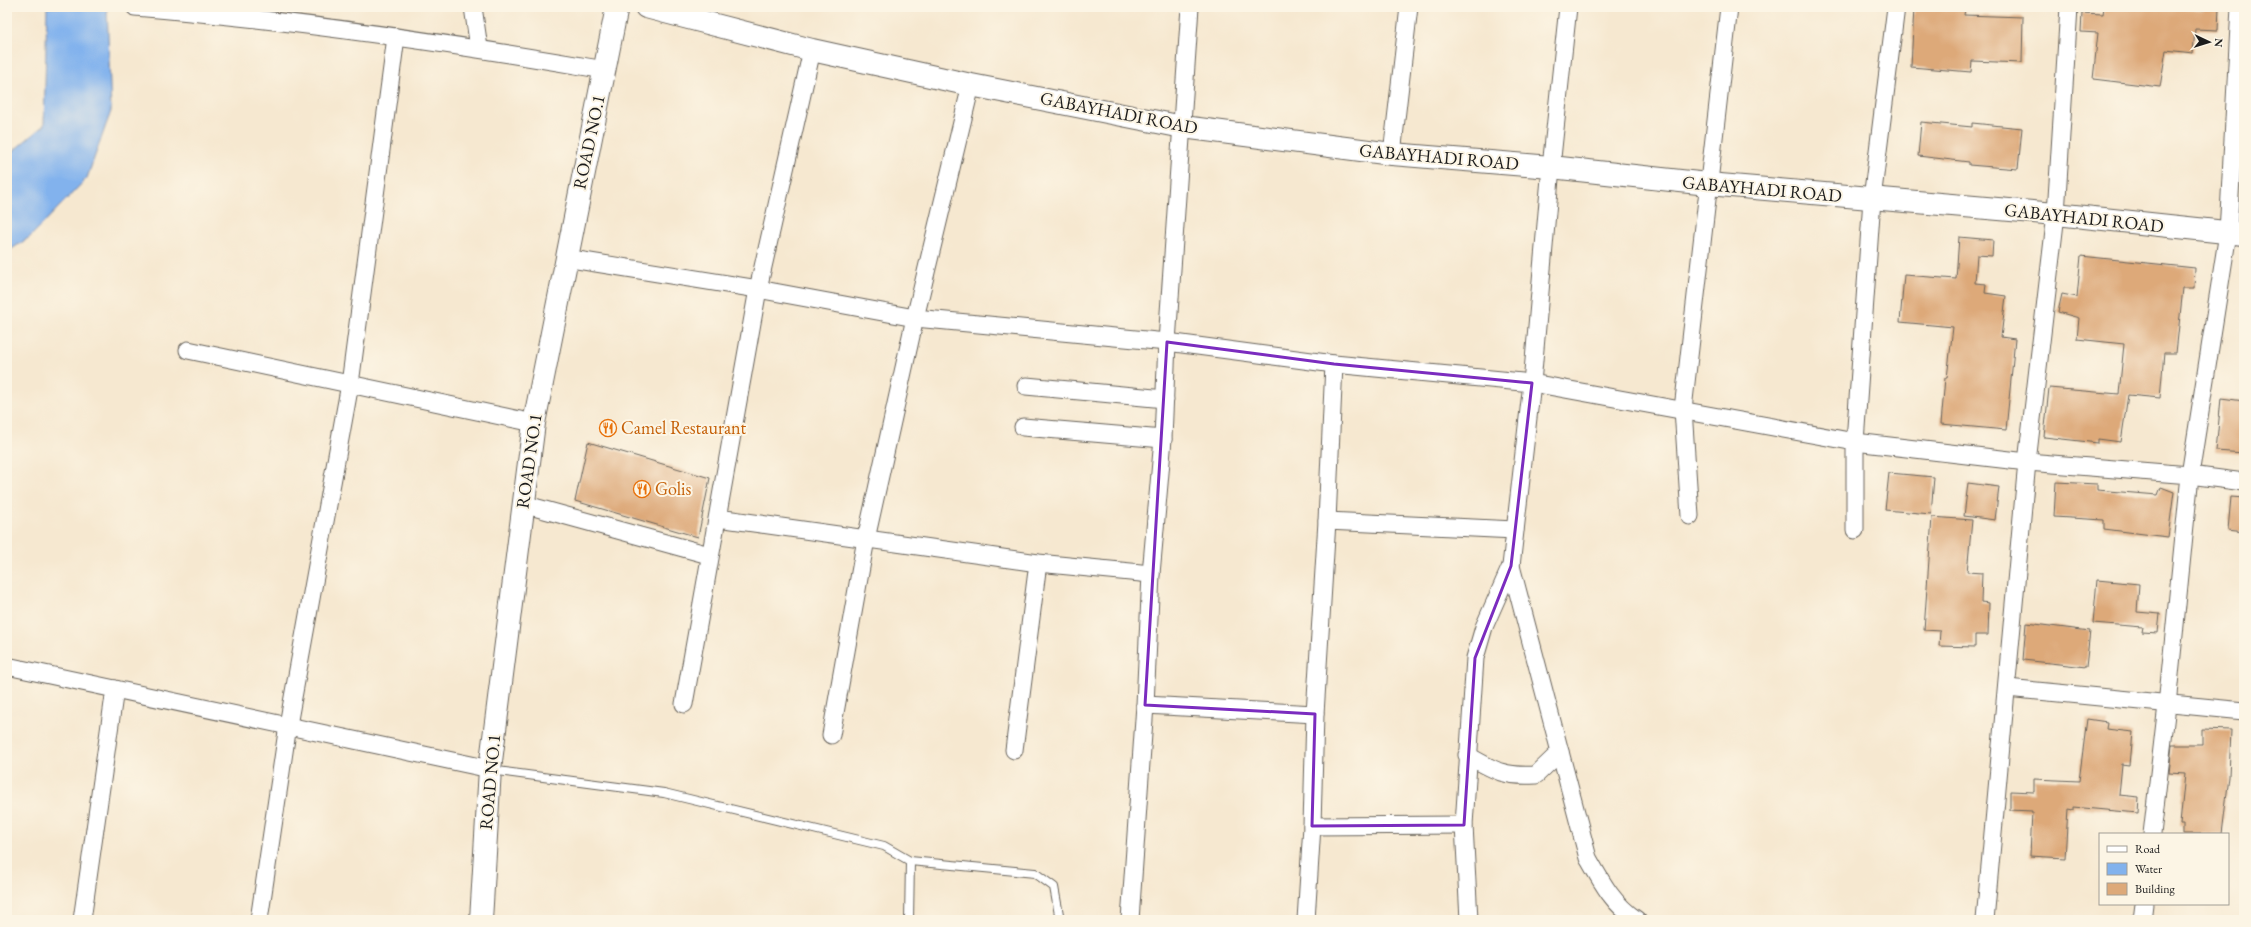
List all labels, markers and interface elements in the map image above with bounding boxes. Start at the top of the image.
north arrow [2189,22,2229,62]
text: N [2212,38,2226,48]
street label: GABAYHADI ROAD [1038,86,1200,139]
street label: ROAD NO.1 [567,93,610,191]
street label: GABAYHADI ROAD [1358,138,1520,175]
street label: GABAYHADI ROAD [1681,170,1843,207]
street label: GABAYHADI ROAD [2003,198,2165,237]
street label: ROAD NO.1 [510,412,547,510]
place label: Camel Restaurant [621,416,747,439]
restaurant icon: Camel Restaurant [598,418,618,438]
place label: Golis [655,477,691,500]
restaurant icon: Golis [632,479,652,499]
street label: ROAD NO.1 [474,733,505,831]
legend [2099,833,2229,905]
text: Road [2135,841,2161,857]
text: Water [2135,861,2162,877]
text: Building [2135,881,2176,897]

